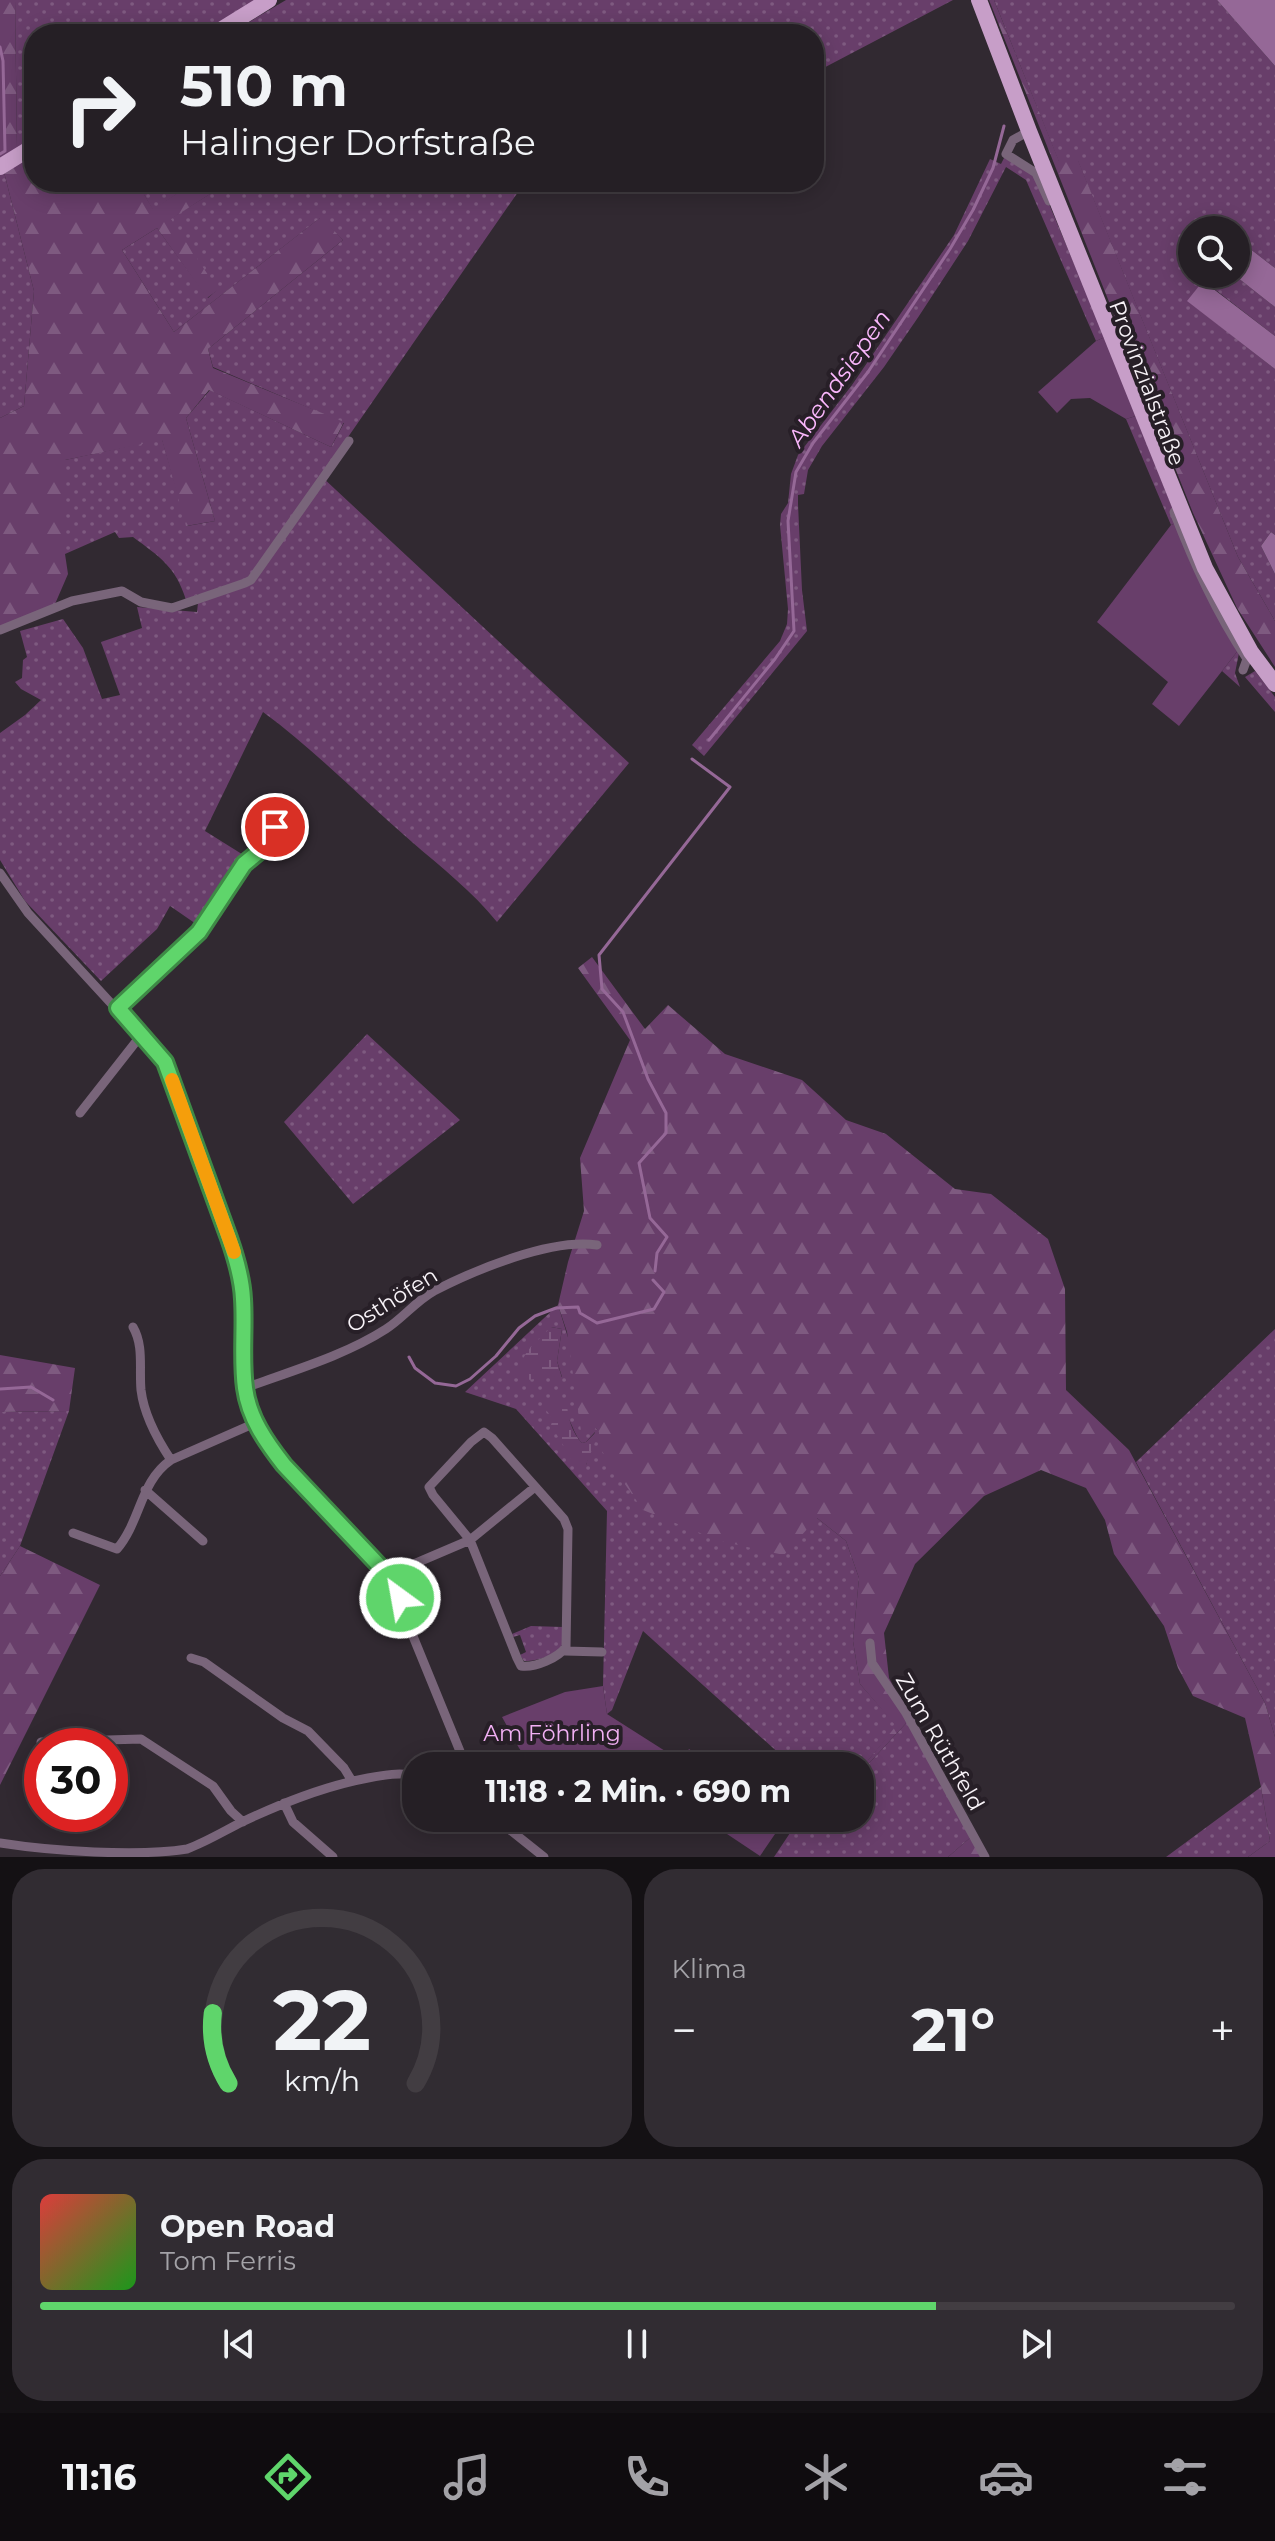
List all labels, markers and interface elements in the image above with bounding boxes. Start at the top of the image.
text: 510 m [180,52,348,120]
icon: right [48,56,152,160]
text: Halinger Dorfstraße [180,120,536,164]
map controls [1178,216,1250,288]
button: search [1178,216,1250,288]
street label: Provinzialstraße [1103,297,1191,469]
water label: Abendsiepen [780,304,897,454]
pin [241,793,309,861]
icon: arrive [253,805,297,849]
street label: Osthöfen [342,1261,442,1339]
position arrow [358,1556,442,1640]
street label: Zum Rüthfeld [890,1669,990,1815]
park label: Am Föhrling [483,1720,621,1747]
speed limit sign: 30 [24,1728,128,1832]
text: 11:18 · 2 Min. · 690 m [485,1773,791,1810]
text: Klima [672,1953,747,1985]
text: 22 [273,1969,371,2071]
text: 21° [911,1993,995,2066]
text: − [672,2003,697,2057]
text: + [1210,2003,1235,2057]
text: km/h [284,2063,360,2098]
text: Open Road [160,2208,335,2245]
text: Tom Ferris [160,2245,296,2277]
icon: previous [217,2322,261,2366]
icon: pause [615,2322,659,2366]
icon: next [1014,2322,1058,2366]
icon: directions [260,2449,316,2505]
icon: music [439,2449,495,2505]
icon: phone [619,2449,675,2505]
icon: climate [798,2449,854,2505]
icon: car [978,2449,1034,2505]
icon: filters [1157,2449,1213,2505]
text: 11:16 [62,2455,136,2499]

